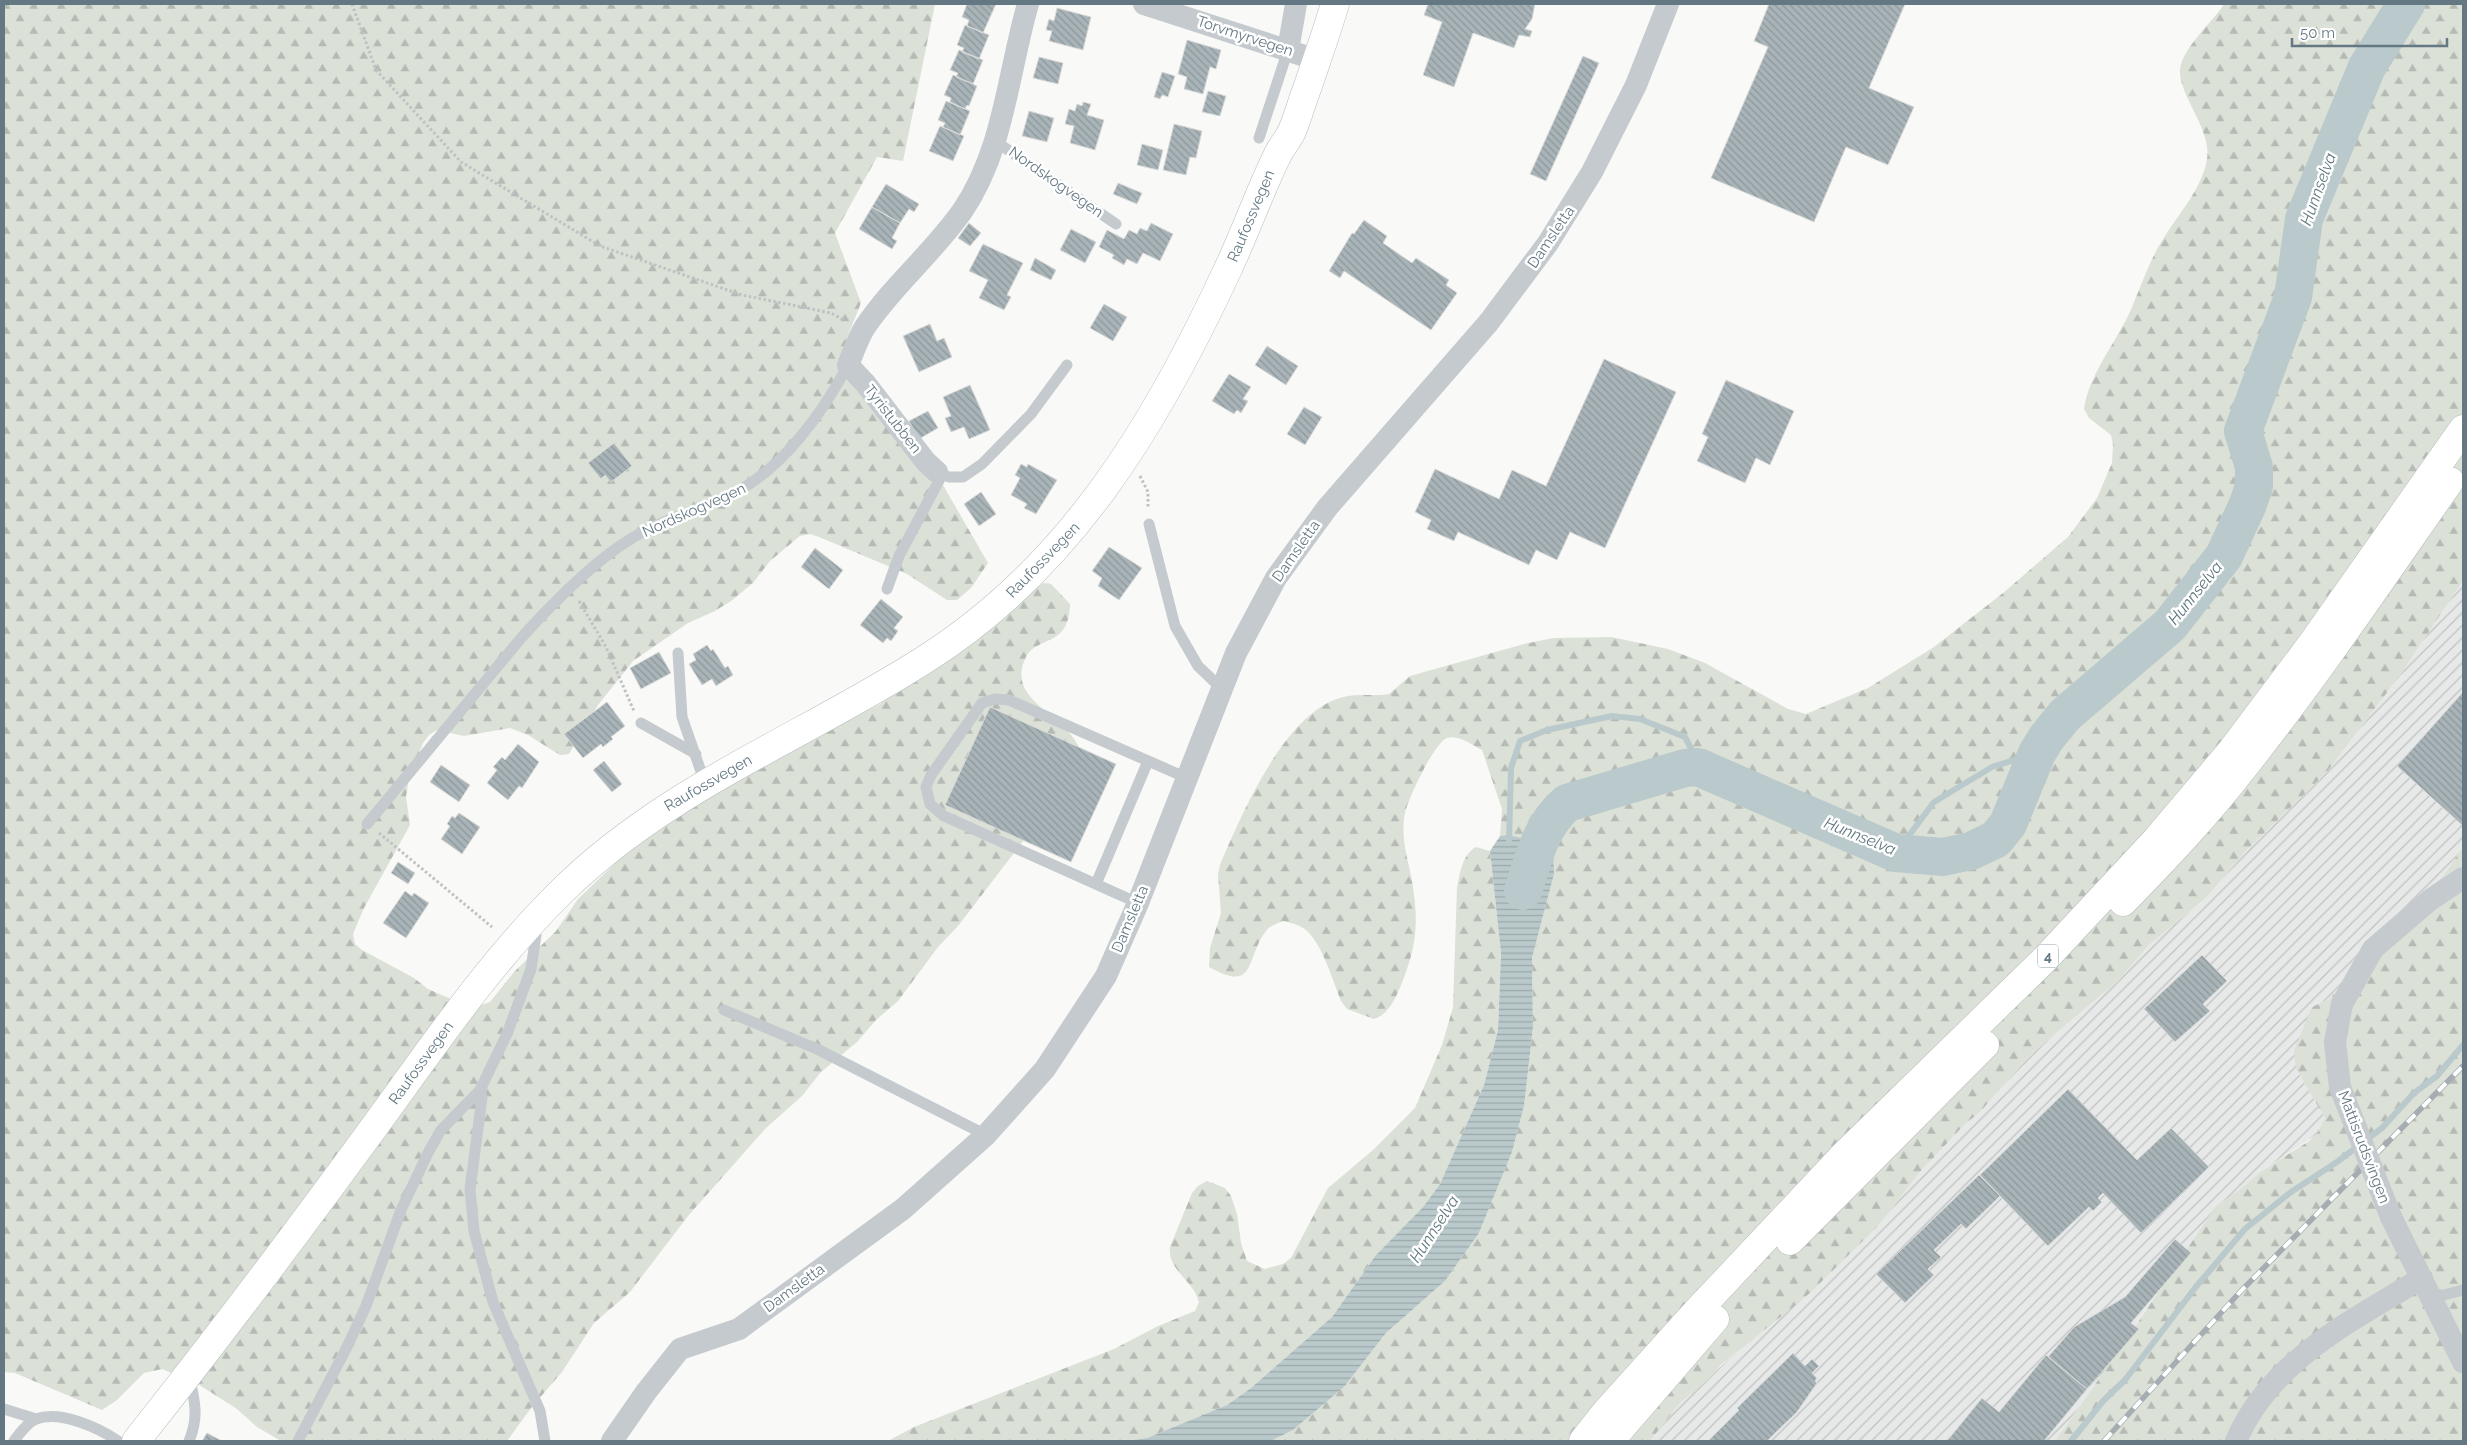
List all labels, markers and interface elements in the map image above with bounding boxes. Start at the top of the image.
street label: Torvmyrvegen [1195,12,1295,60]
scale bar [2292,15,2447,47]
text: 50 m [2300,24,2335,42]
street label: Nordskogvegen [1005,143,1107,221]
water label: Hunnselva [2296,150,2340,228]
street label: Raufossvegen [1224,167,1278,265]
street label: Damsletta [1524,203,1578,271]
street label: Tyristubben [861,381,925,457]
street label: Nordskogvegen [640,479,748,541]
street label: Damsletta [1268,517,1324,585]
street label: Raufossvegen [1002,518,1084,602]
water label: Hunnselva [2164,557,2226,628]
street label: Raufossvegen [661,751,755,815]
water label: Hunnselva [1821,813,1899,859]
street label: Damsletta [1108,883,1152,955]
road number: 4 [2038,944,2058,968]
street label: Raufossvegen [385,1018,457,1108]
street label: Mattisrudsvingen [2334,1088,2394,1206]
water label: Hunnselva [1405,1192,1463,1266]
street label: Damsletta [760,1260,828,1316]

